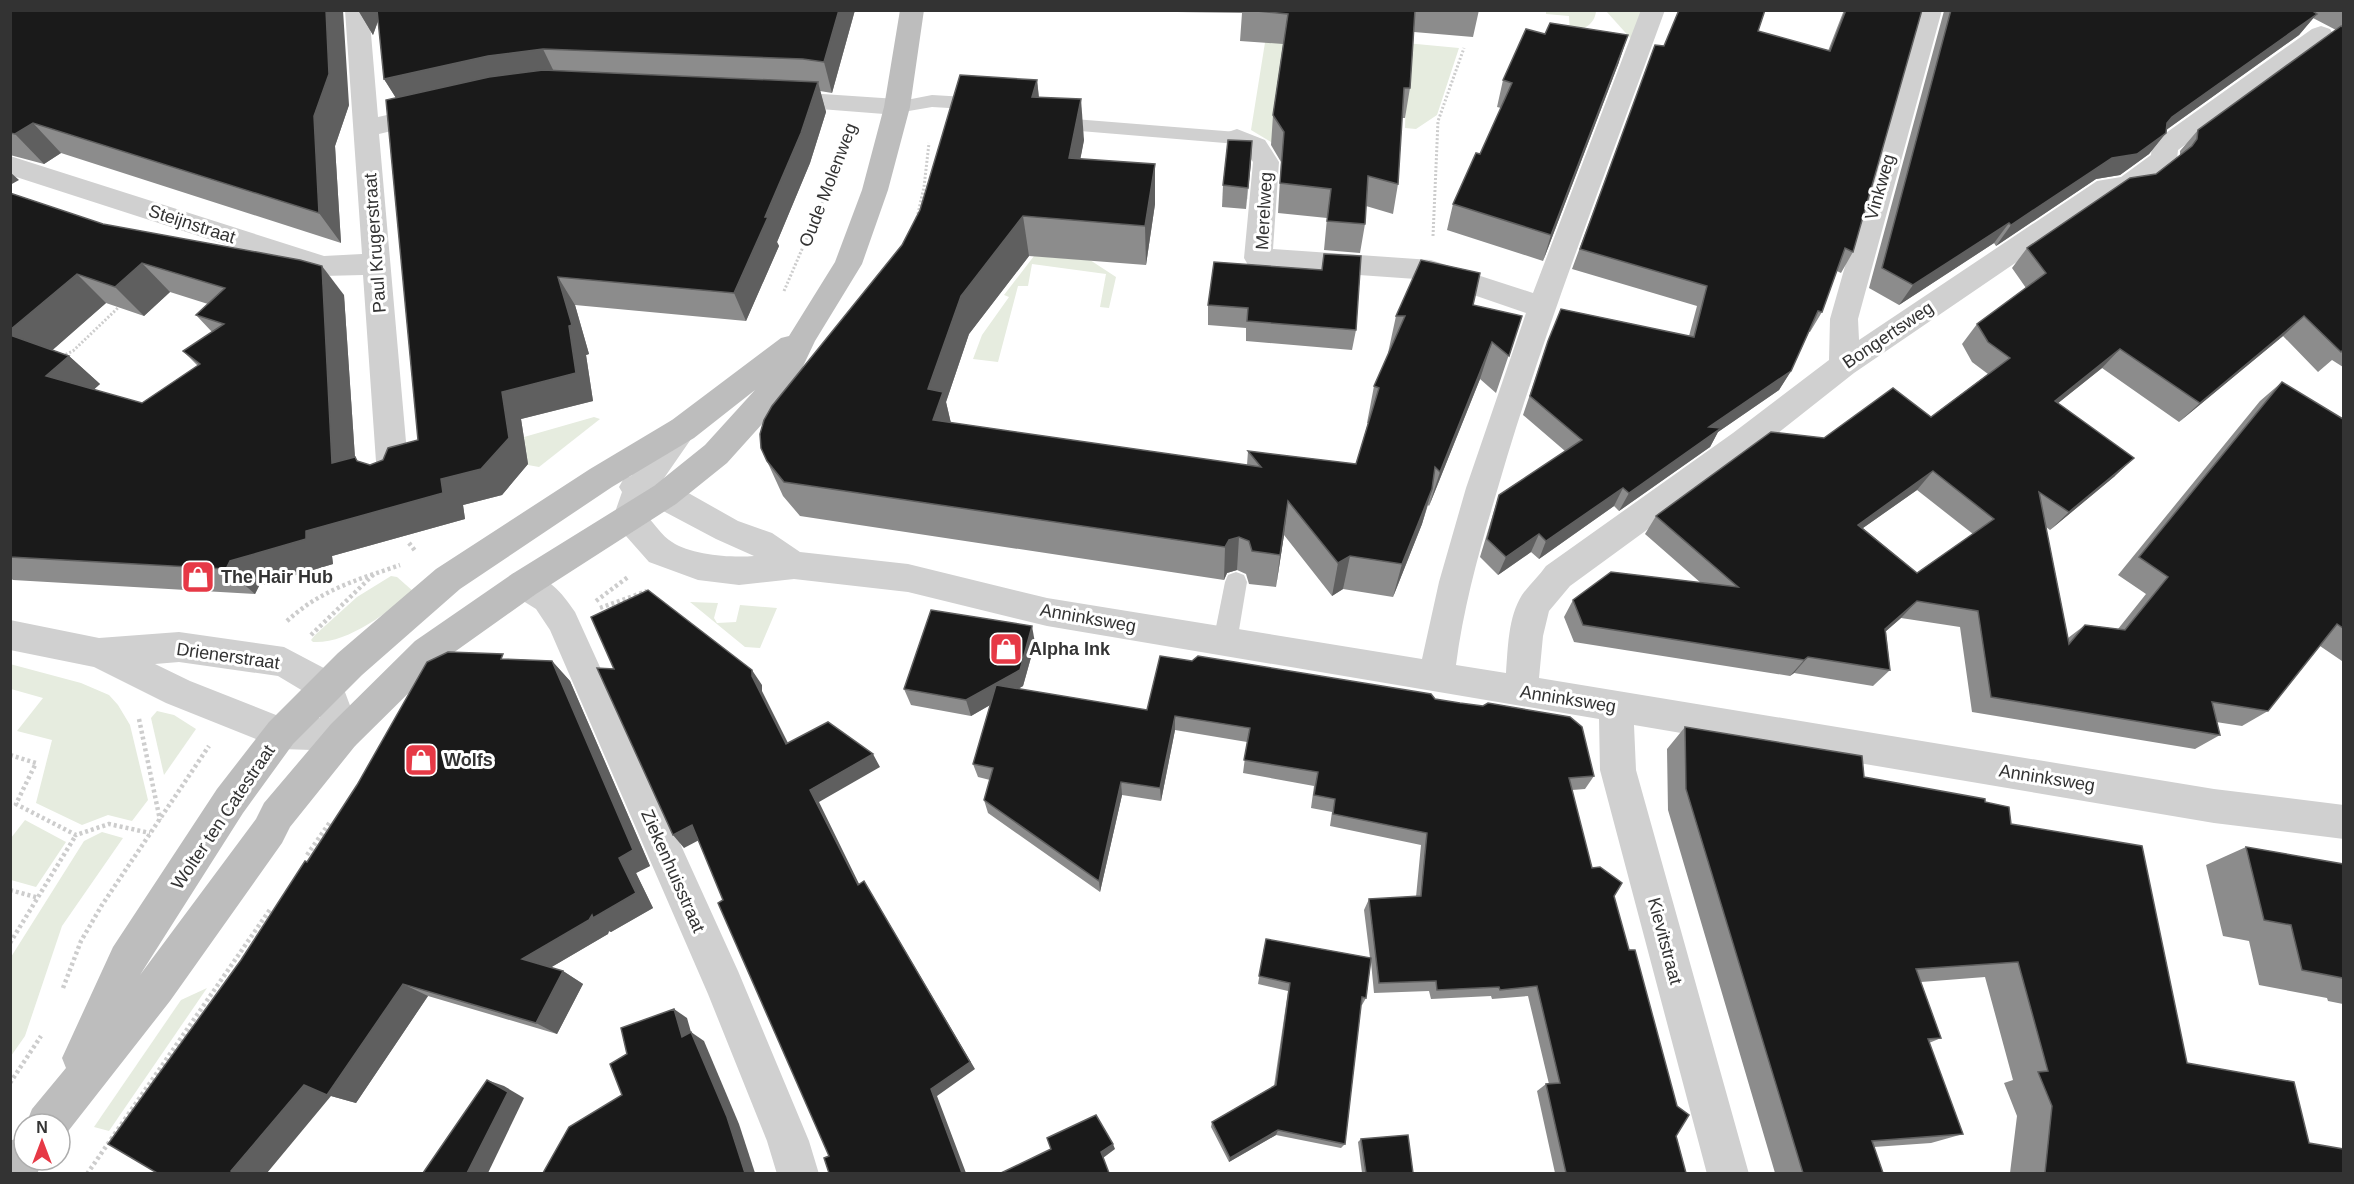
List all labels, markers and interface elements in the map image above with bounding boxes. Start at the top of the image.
street label: Oude Molenweg [795,120,861,250]
street label: Vinkweg [1861,152,1899,222]
street label: Paul Krugerstraat [360,172,390,314]
street label: Merelweg [1252,172,1276,250]
street label: Steijnstraat [146,201,238,247]
street label: Bongertsweg [1839,297,1937,373]
shop icon: The Hair Hub [180,559,216,595]
place label: The Hair Hub [221,567,333,587]
street label: Anninksweg [1038,600,1138,636]
shop icon: Alpha Ink [988,631,1024,667]
street label: Drienerstraat [175,639,281,673]
place label: Alpha Ink [1029,639,1111,659]
street label: Anninksweg [1519,682,1617,716]
street label: Wolter ten Catestraat [167,741,279,893]
shop icon: Wolfs [403,742,439,778]
place label: Wolfs [444,750,493,770]
street label: Anninksweg [1998,761,2096,795]
street label: Ziekenhuisstraat [637,807,709,935]
street label: Kievitstraat [1644,895,1686,987]
north arrow [12,1112,72,1172]
text: N [36,1119,48,1136]

